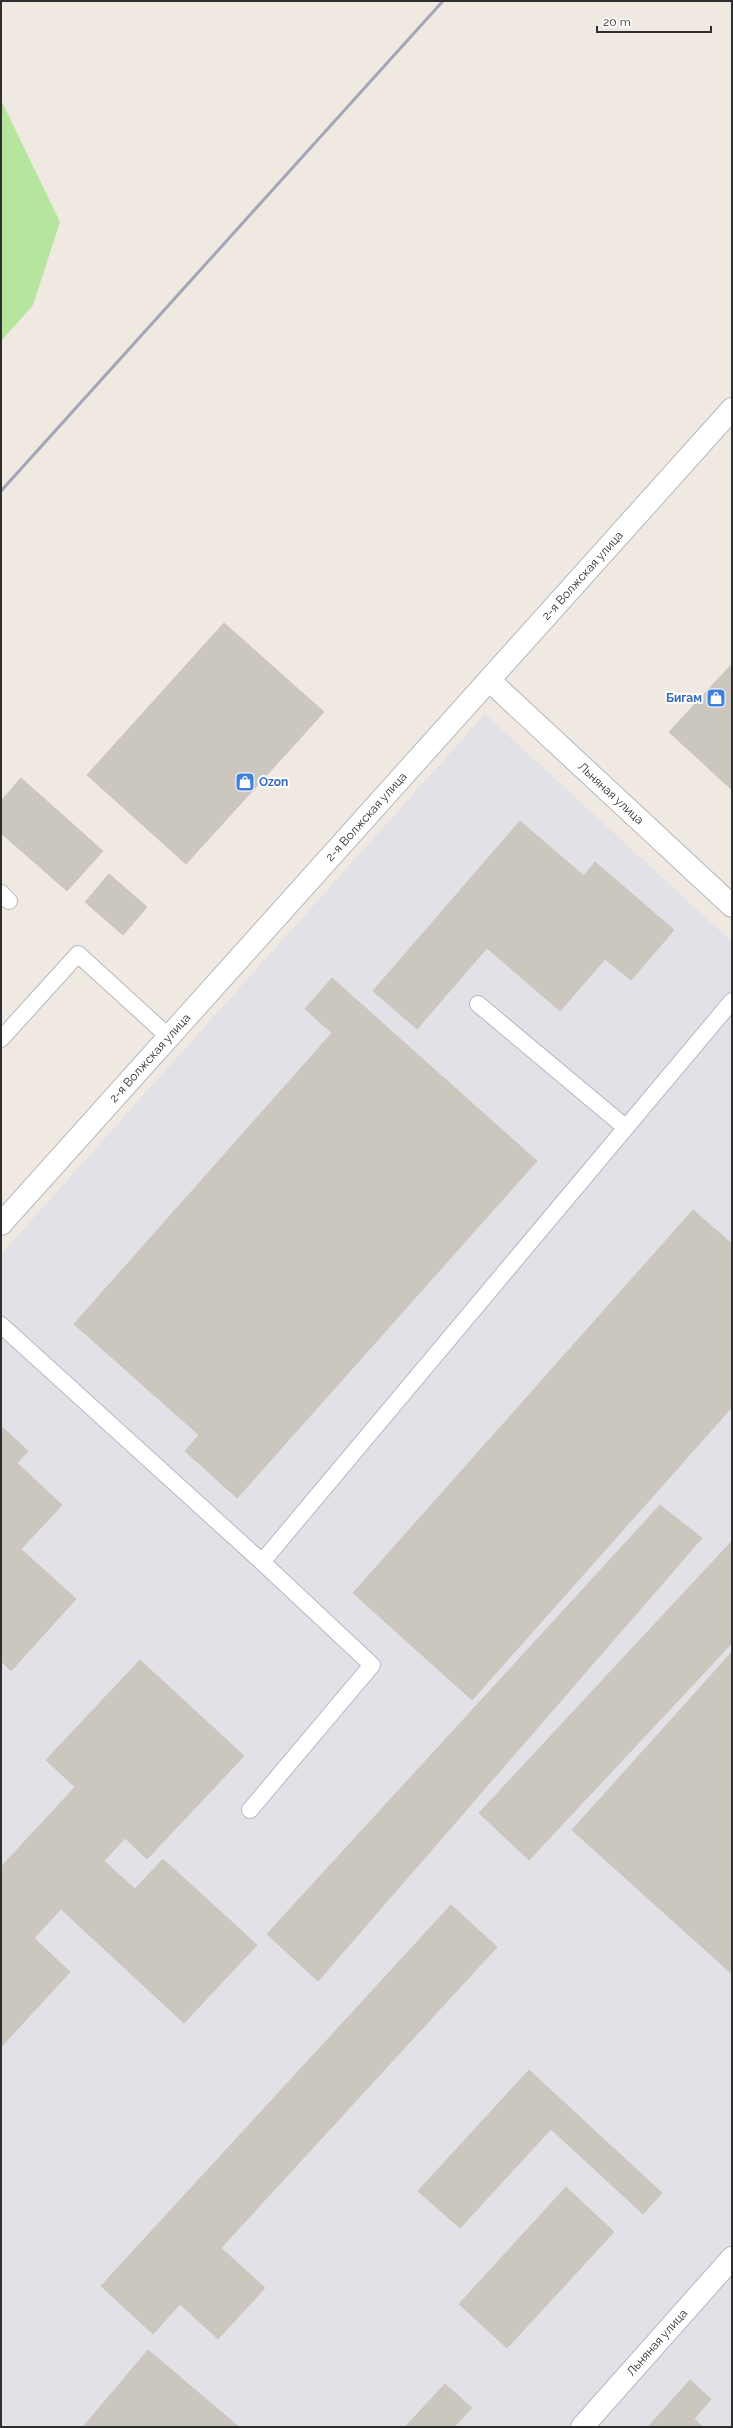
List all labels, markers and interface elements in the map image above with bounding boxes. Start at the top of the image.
scale bar [597,8,711,34]
text: 20 m [603,15,631,29]
street label: 2-я Волжская улица [539,528,626,623]
shop icon: Бигам [705,687,727,709]
place label: Бигам [666,691,702,705]
street label: Льняная улица [575,760,646,827]
street label: 2-я Волжская улица [323,770,410,864]
shop icon: Ozon [234,771,256,793]
place label: Ozon [259,775,288,789]
street label: 2-я Волжская улица [107,1011,193,1105]
street label: Льняная улица [624,2306,690,2379]

